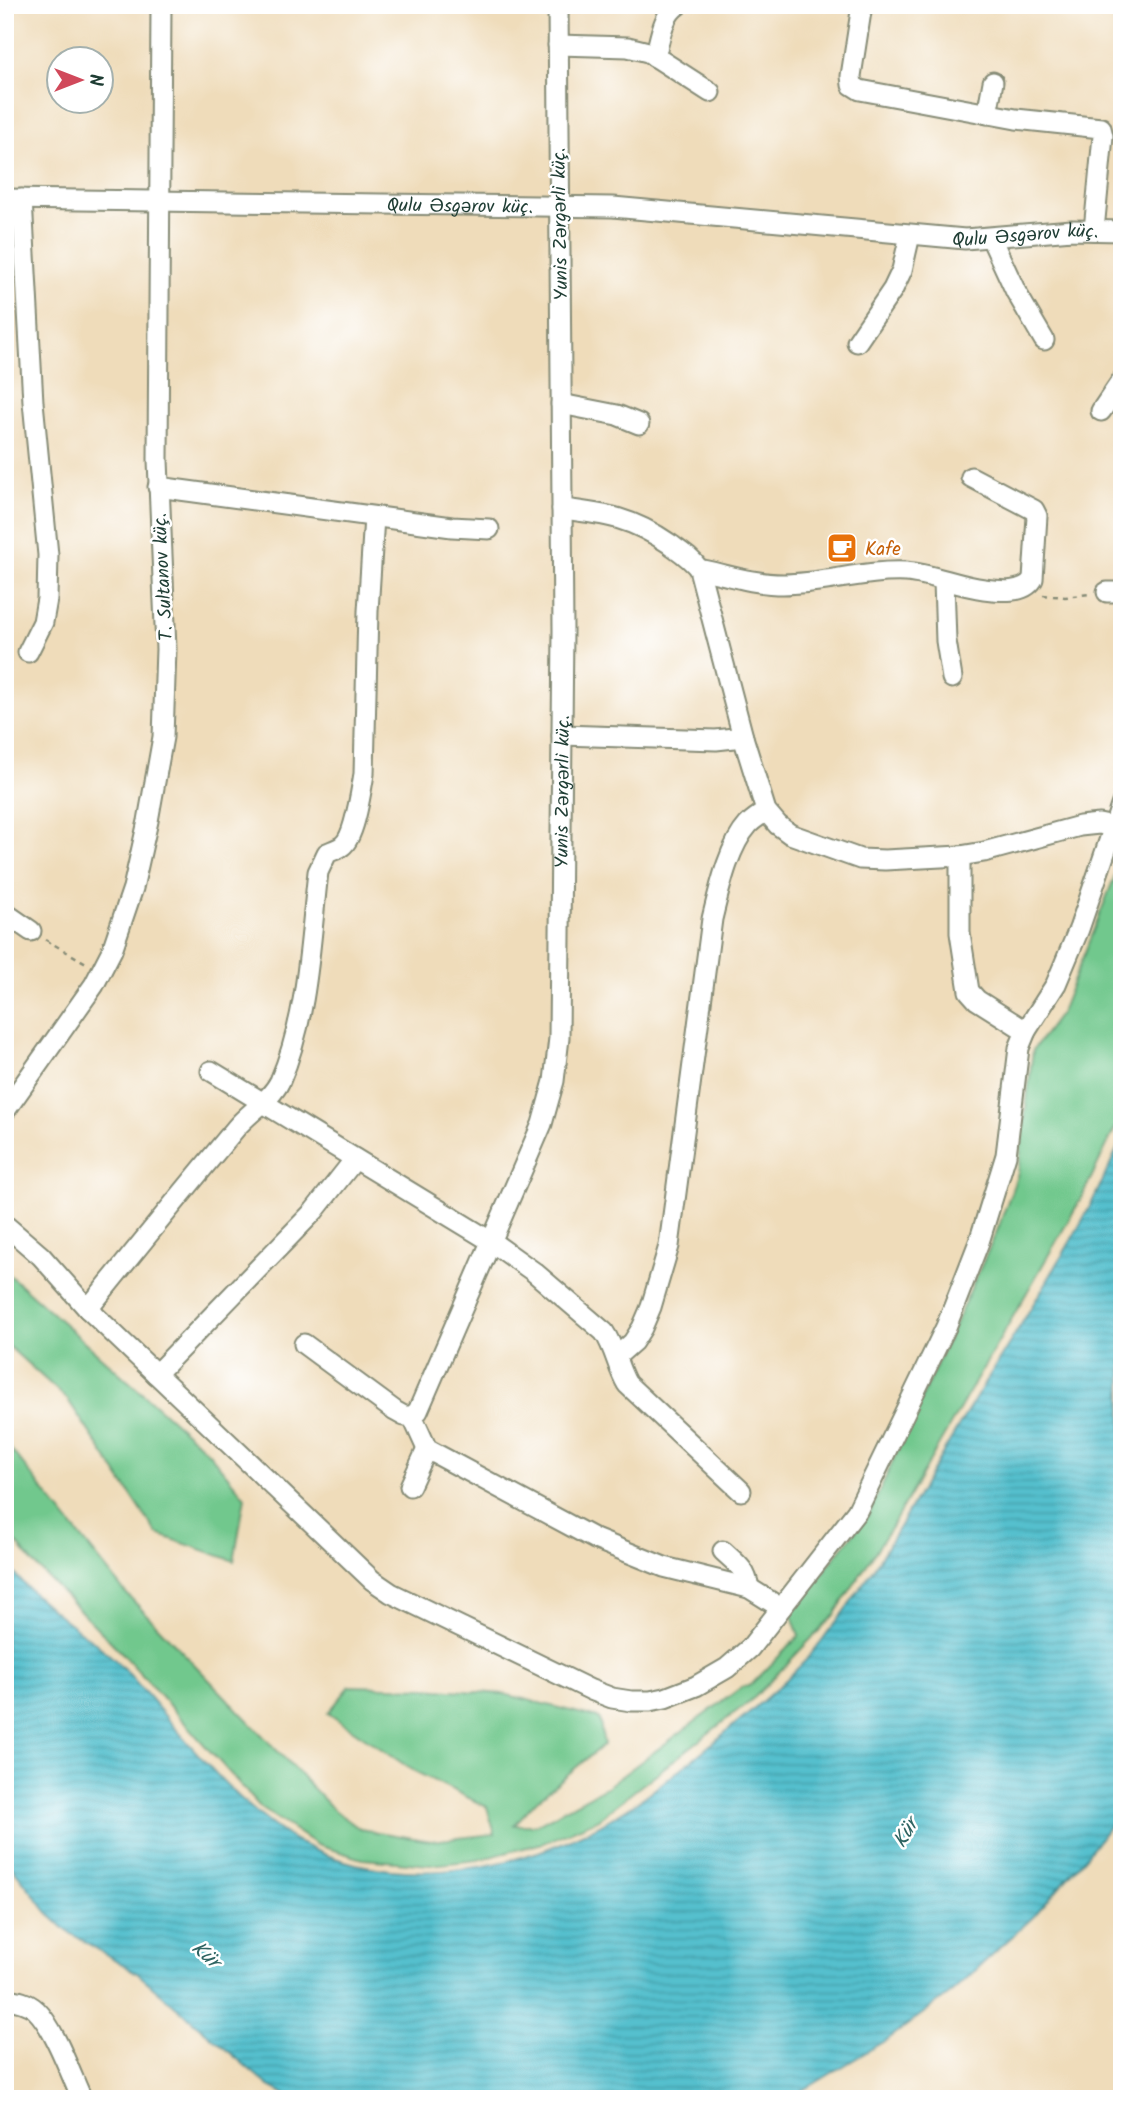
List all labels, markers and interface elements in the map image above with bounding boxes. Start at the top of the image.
north arrow [46,46,116,116]
text: N [80,74,110,86]
street label: Yunis Zərgərli küç. [545,147,577,301]
street label: Qulu Əsgərov küç. [387,191,533,223]
street label: Qulu Əsgərov küç. [951,217,1099,256]
street label: T. Sultanov küç. [146,512,182,642]
cafe icon: Kafe [825,531,859,565]
place label: Kafe [865,535,901,565]
street label: Yunis Zərgərli küç. [548,715,579,868]
water label: Kür [885,1809,930,1855]
water label: Kür [183,1933,230,1980]

